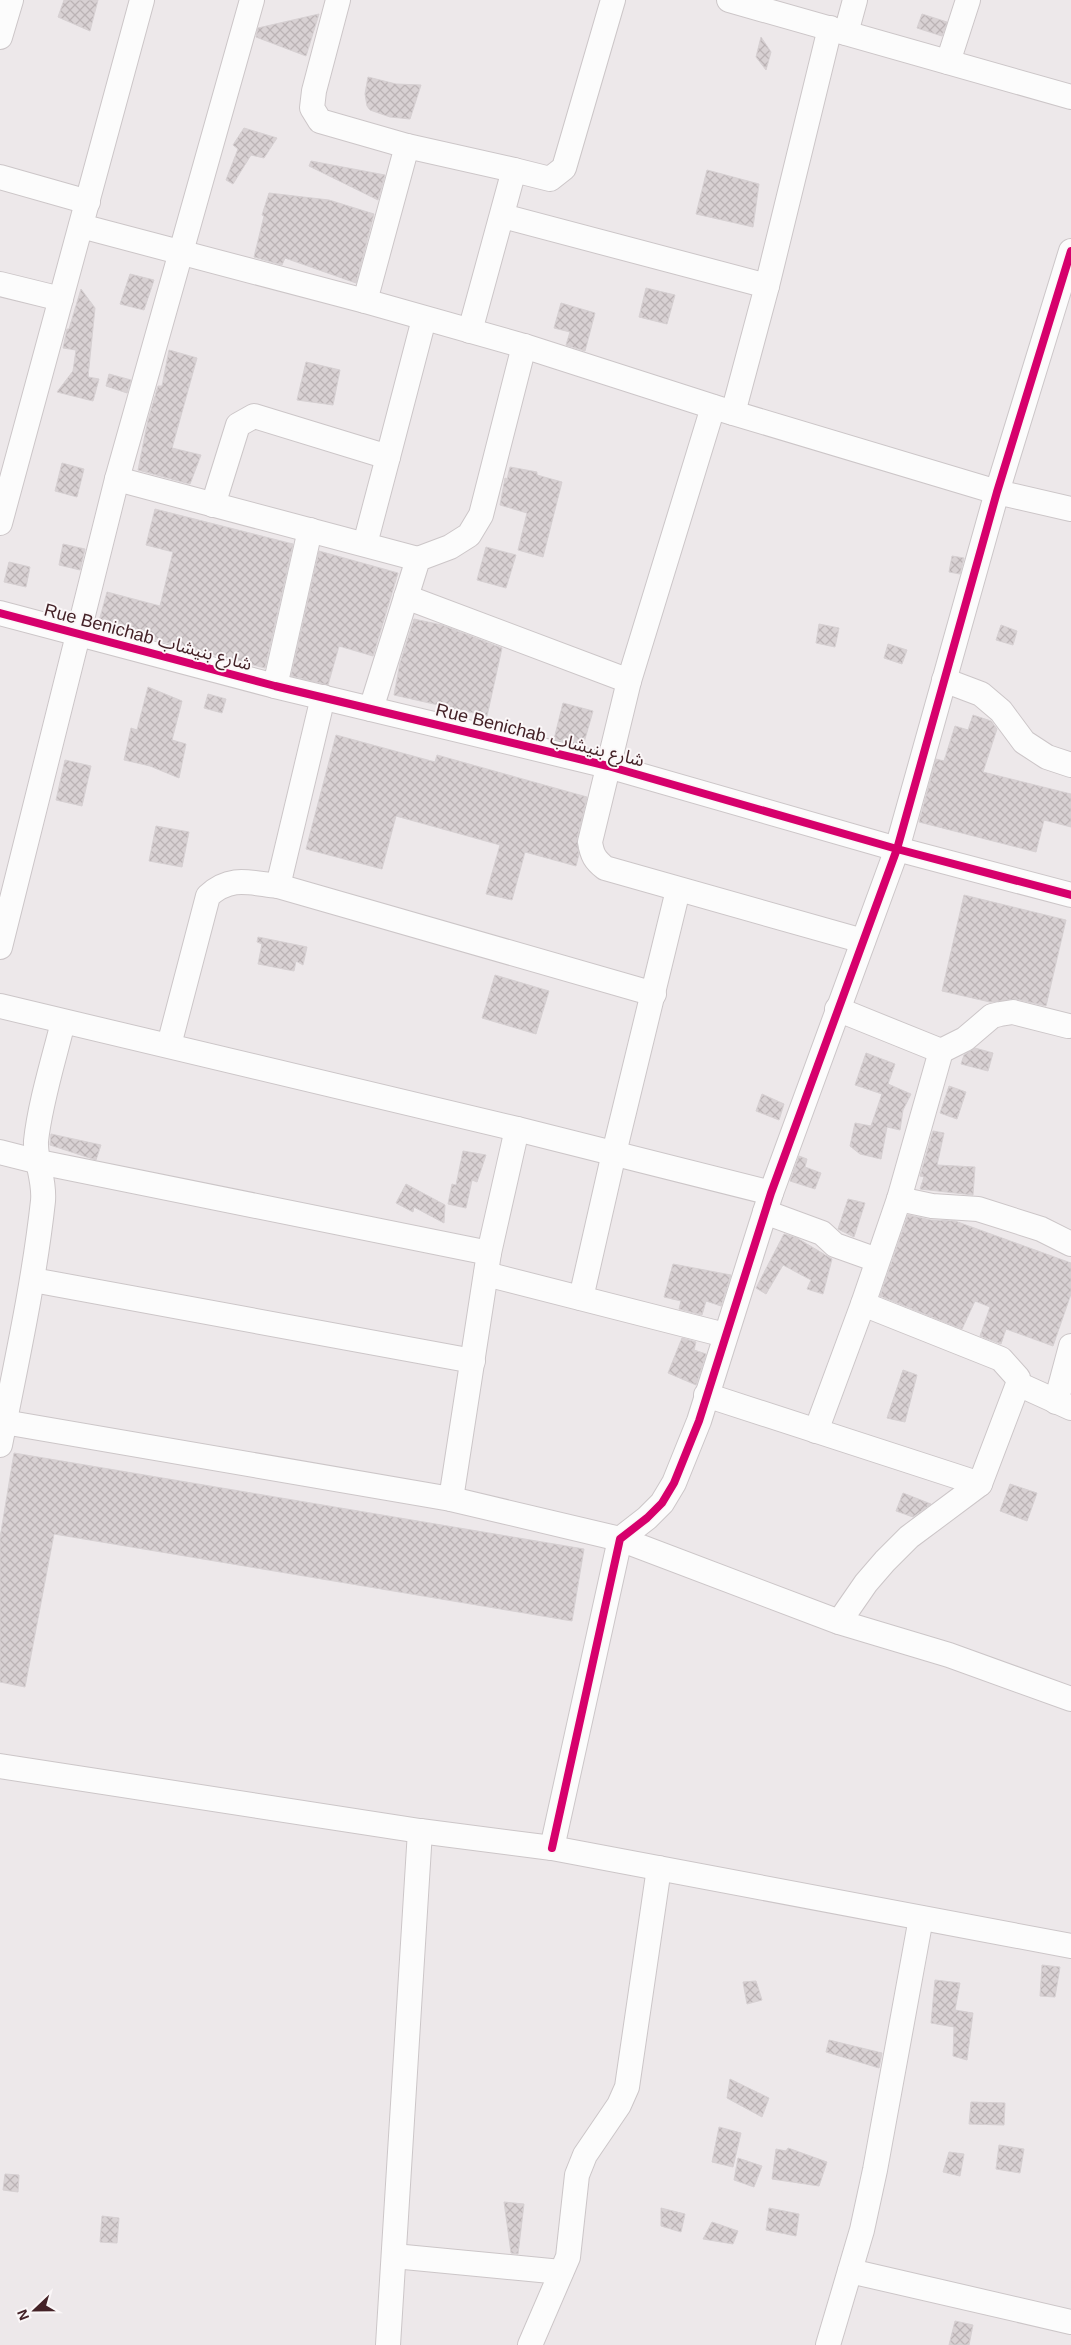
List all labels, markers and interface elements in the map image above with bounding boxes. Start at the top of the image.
street label: Rue Benichab شارع بنيشاب [41,600,254,678]
street label: Rue Benichab شارع بنيشاب [433,699,646,775]
north arrow [10,2285,60,2335]
text: N [14,2307,32,2323]

